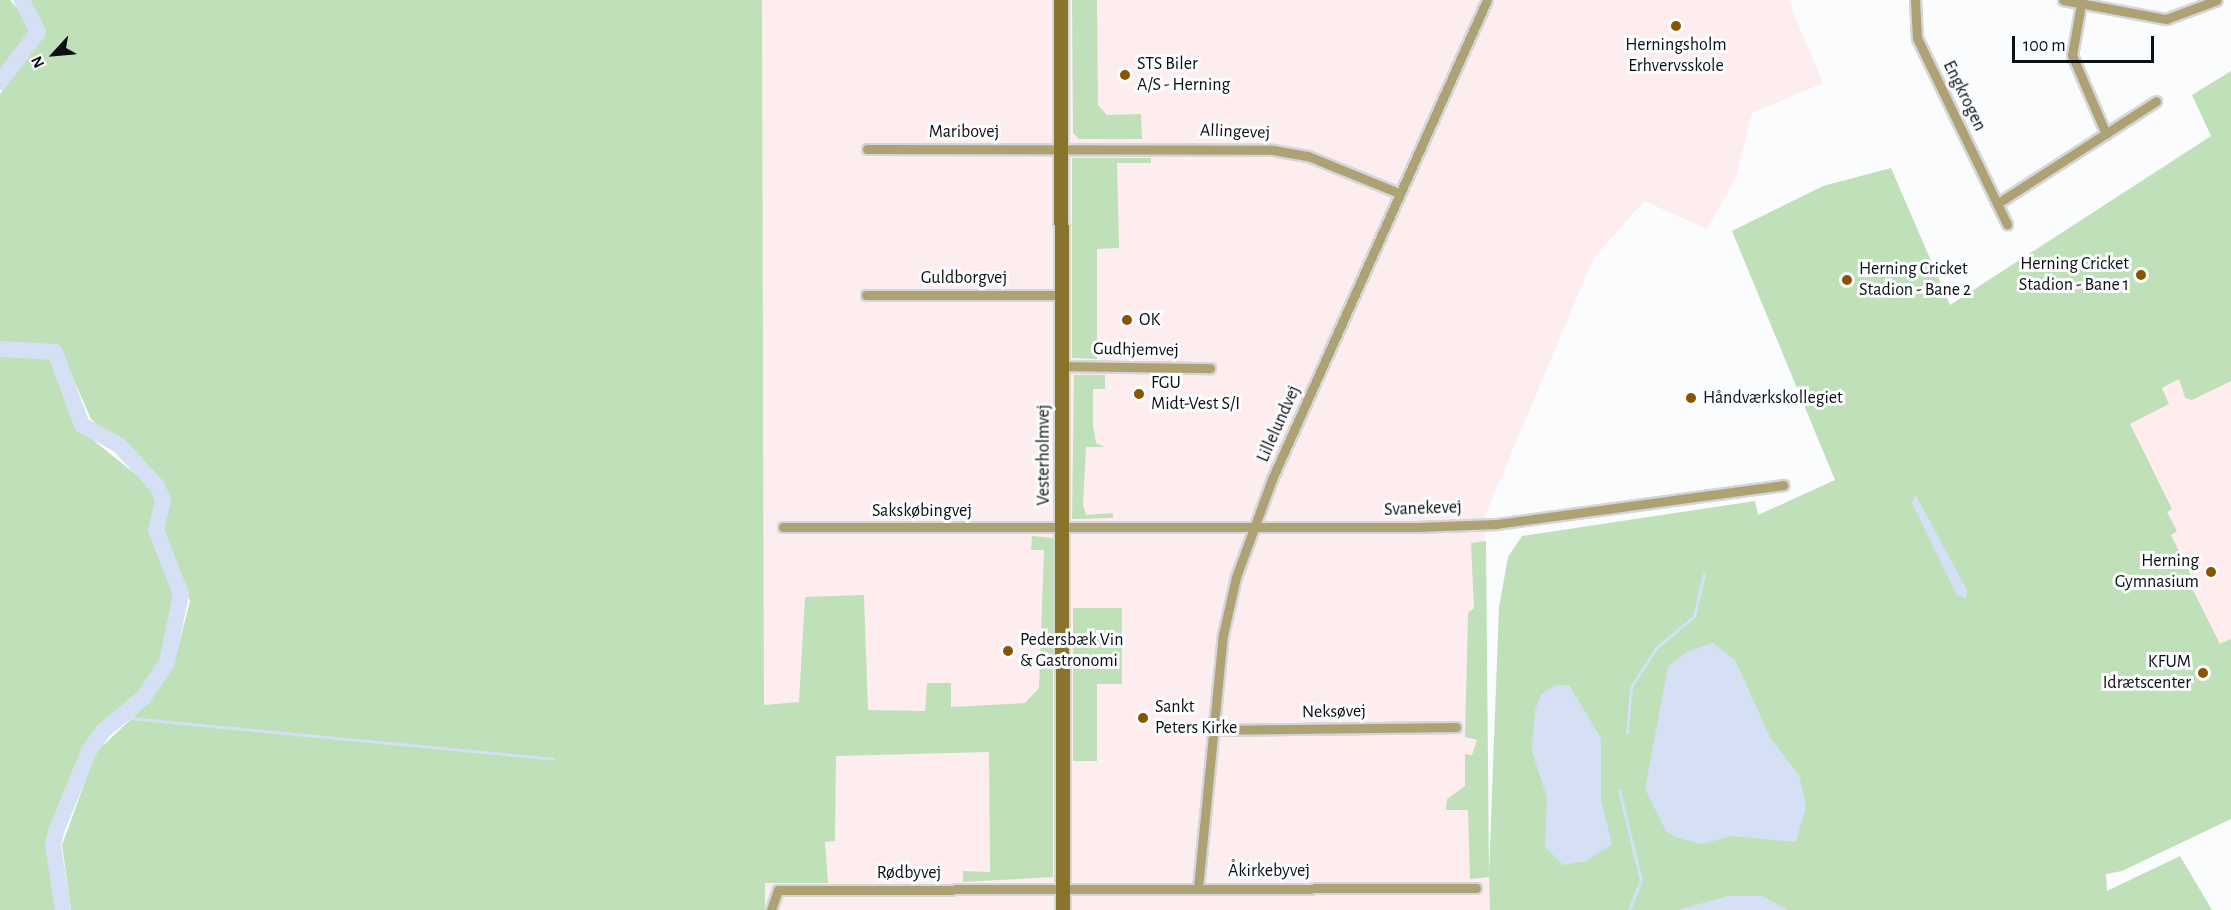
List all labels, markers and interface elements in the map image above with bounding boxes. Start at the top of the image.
marker: Herningsholm Erhvervsskole [1669,19,1683,33]
north arrow [24,24,84,84]
scale bar [2015,24,2158,62]
place label: Herningsholm Erhvervsskole [1625,35,1727,78]
text: 100 m [2023,37,2066,55]
text: N [28,53,47,70]
place label: STS Biler A/S - Herning [1137,54,1230,97]
street label: Engkrogen [1938,57,1990,135]
marker: STS Biler A/S - Herning [1118,68,1132,82]
street label: Allingevej [1199,120,1271,144]
street label: Maribovej [929,121,999,143]
place label: Herning Cricket Stadion - Bane 1 [2019,254,2129,296]
place label: Herning Cricket Stadion - Bane 2 [1859,259,1971,302]
street label: Guldborgvej [921,267,1007,289]
marker: Herning Cricket Stadion - Bane 1 [2134,268,2148,282]
marker: Herning Cricket Stadion - Bane 2 [1840,273,1854,287]
place label: OK [1139,309,1160,331]
marker: OK [1120,313,1134,327]
street label: Gudhjemvej [1093,338,1179,362]
place label: FGU Midt-Vest S/I [1151,373,1240,416]
street label: Lillelundvej [1253,382,1305,466]
marker: FGU Midt-Vest S/I [1132,387,1146,401]
place label: Håndværkskollegiet [1703,387,1843,409]
marker: Håndværkskollegiet [1684,391,1698,405]
street label: Vesterholmvej [1033,404,1055,506]
street label: Svanekevej [1384,497,1462,521]
street label: Sakskøbingvej [872,500,972,522]
place label: Herning Gymnasium [2115,551,2199,594]
marker: Herning Gymnasium [2204,565,2218,579]
place label: Pedersbæk Vin & Gastronomi [1020,630,1123,672]
marker: Pedersbæk Vin & Gastronomi [1001,644,1015,658]
place label: KFUM Idrætscenter [2103,652,2191,694]
marker: KFUM Idrætscenter [2196,666,2210,680]
place label: Sankt Peters Kirke [1155,697,1237,740]
street label: Neksøvej [1302,701,1366,723]
marker: Sankt Peters Kirke [1136,711,1150,725]
street label: Åkirkebyvej [1228,860,1310,882]
street label: Rødbyvej [877,862,941,884]

